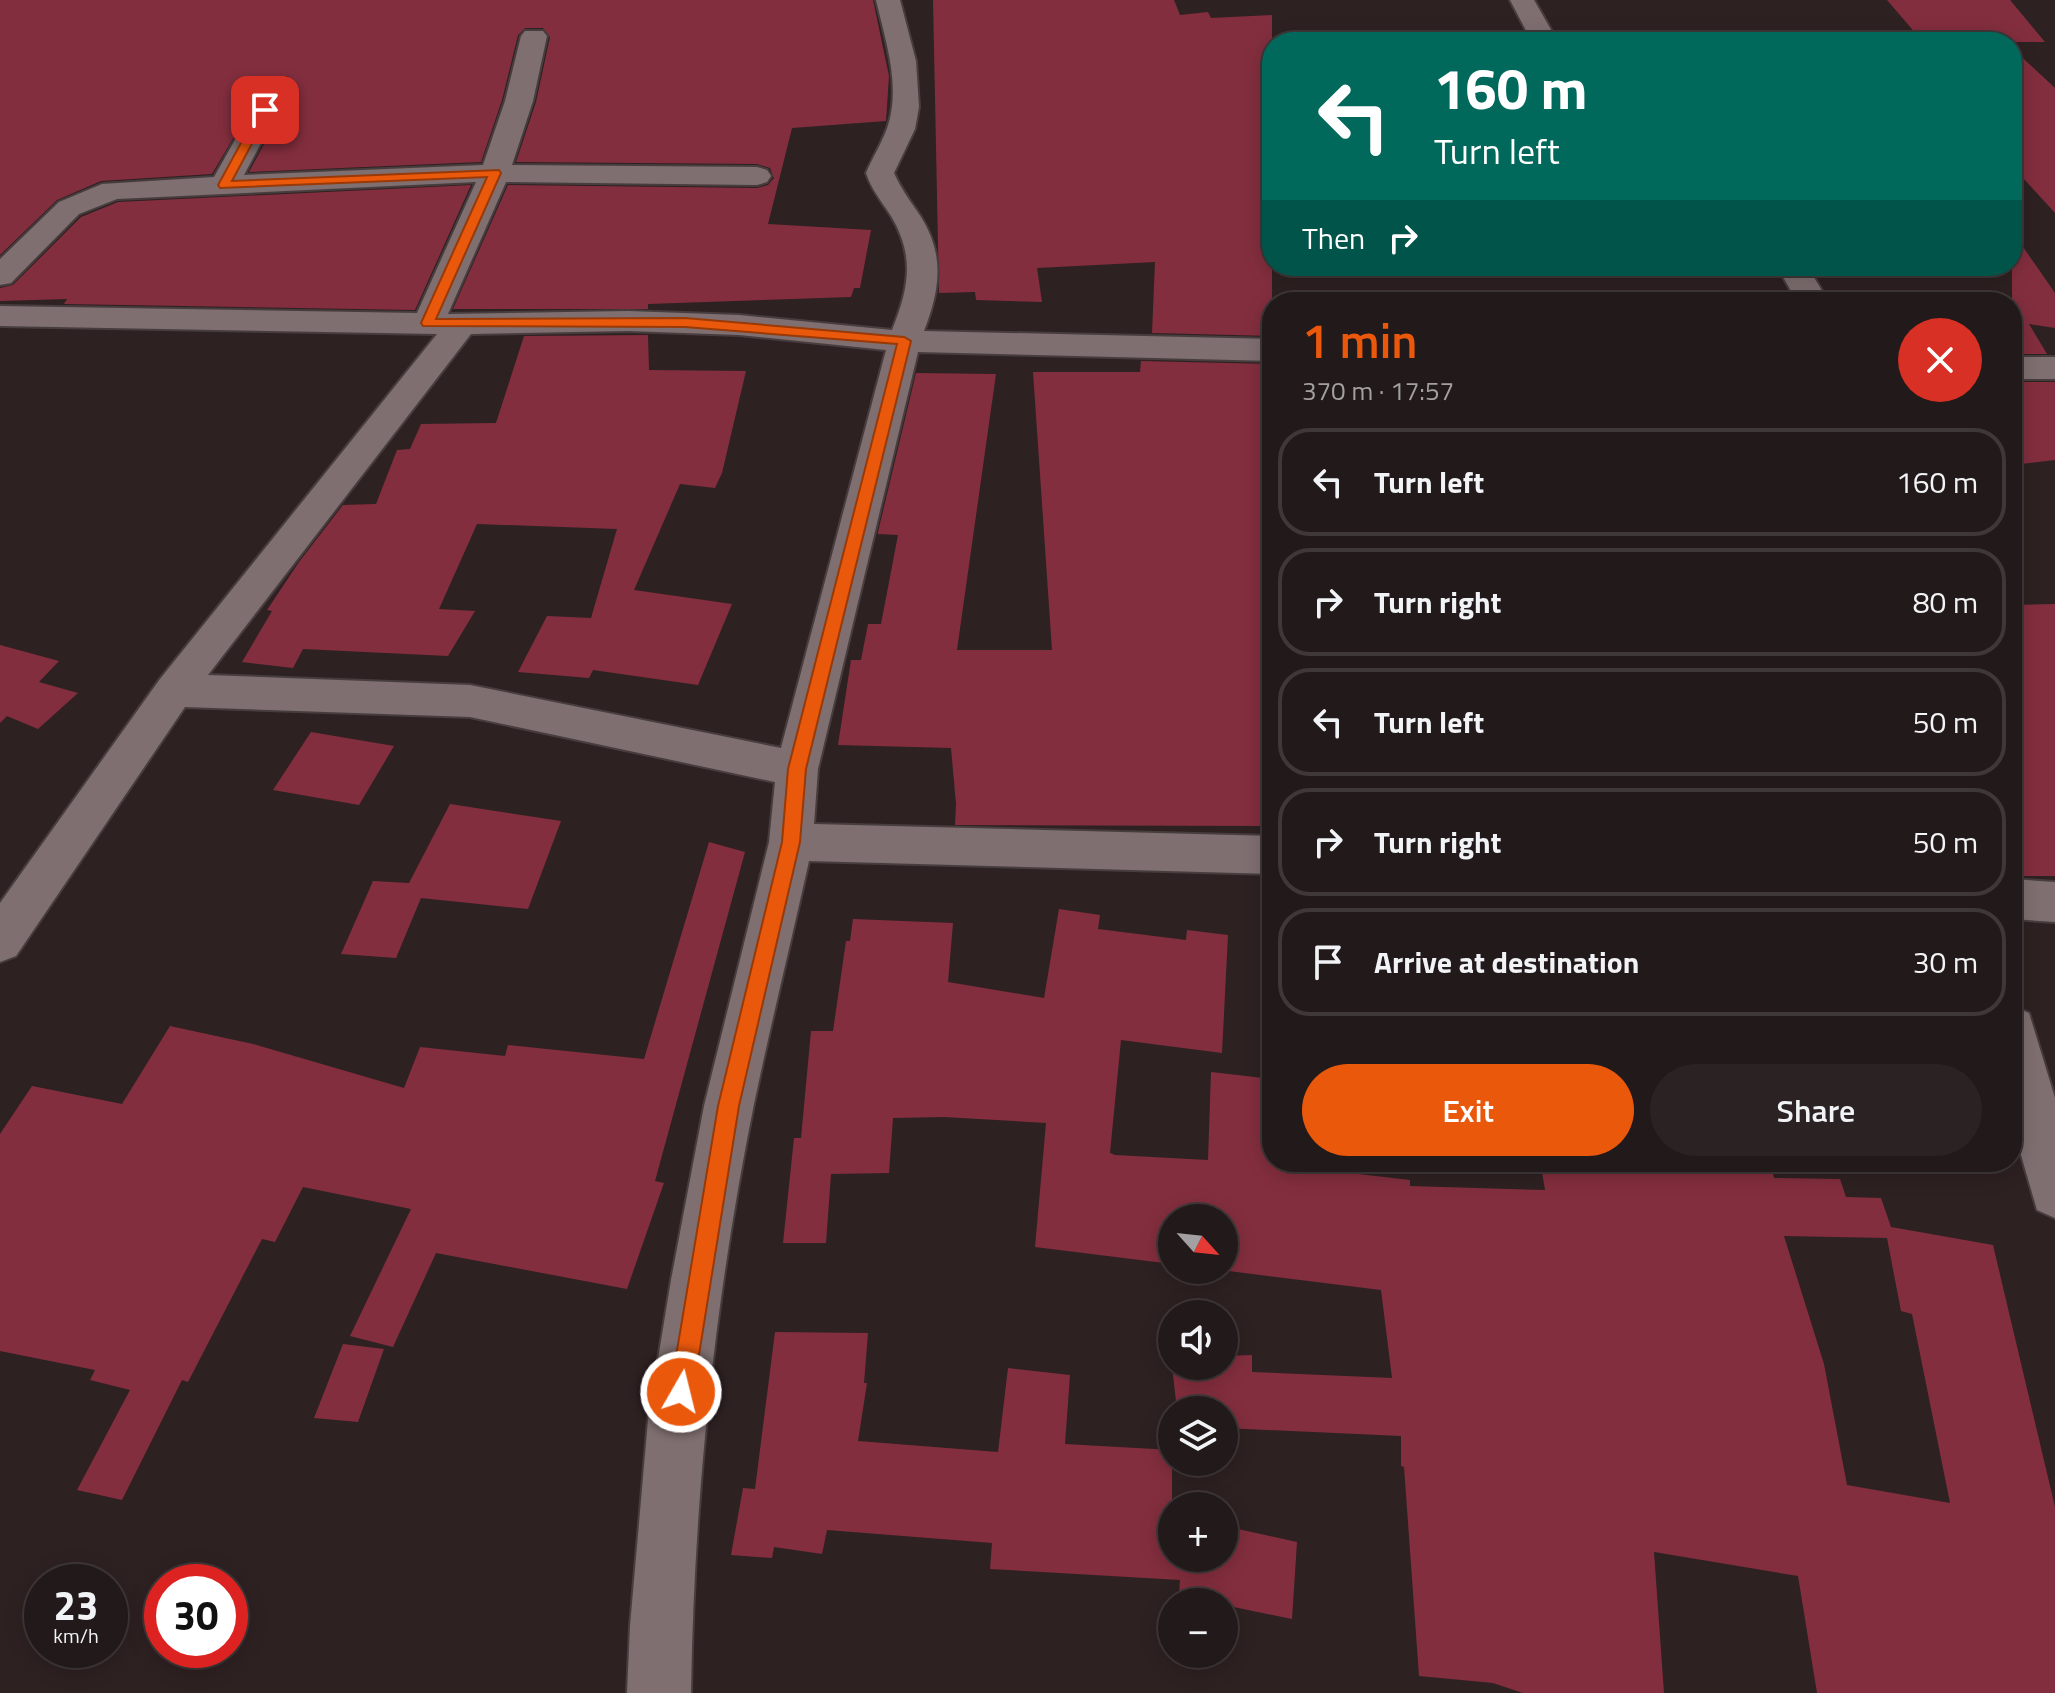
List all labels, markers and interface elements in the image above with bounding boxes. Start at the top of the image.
text: 160 m [1434,46,1587,131]
icon: left [1302,64,1406,168]
pin [231,76,299,144]
icon: arrive [243,88,287,132]
text: Turn left [1434,123,1560,178]
text: Then [1302,215,1365,261]
icon: right [1381,216,1425,260]
text: 1 min [1302,304,1417,377]
button: close [1898,318,1982,402]
text: 370 m · 17:57 [1302,371,1454,410]
text: Turn left [1374,459,1484,505]
text: 160 m [1896,459,1978,505]
icon: left [1306,460,1350,504]
text: Turn right [1374,579,1502,625]
text: 80 m [1913,579,1978,625]
icon: right [1306,580,1350,624]
text: Turn left [1374,699,1484,745]
text: 50 m [1913,699,1978,745]
icon: left [1306,700,1350,744]
text: Turn right [1374,819,1502,865]
text: 50 m [1913,819,1978,865]
icon: right [1306,820,1350,864]
text: Arrive at destination [1374,939,1639,985]
text: 30 m [1913,939,1978,985]
icon: arrive [1306,940,1350,984]
button: Exit [1302,1064,1634,1156]
button: Share [1650,1064,1982,1156]
north arrow [1158,1204,1238,1284]
map controls [1158,1204,1238,1668]
button: sound [1158,1300,1238,1380]
position arrow [639,1350,723,1434]
button: layers [1158,1396,1238,1476]
button: + [1158,1492,1238,1572]
speed limit sign: 30 [144,1564,248,1668]
text: 23 [54,1575,98,1636]
button: − [1158,1588,1238,1668]
text: km/h [53,1620,99,1651]

